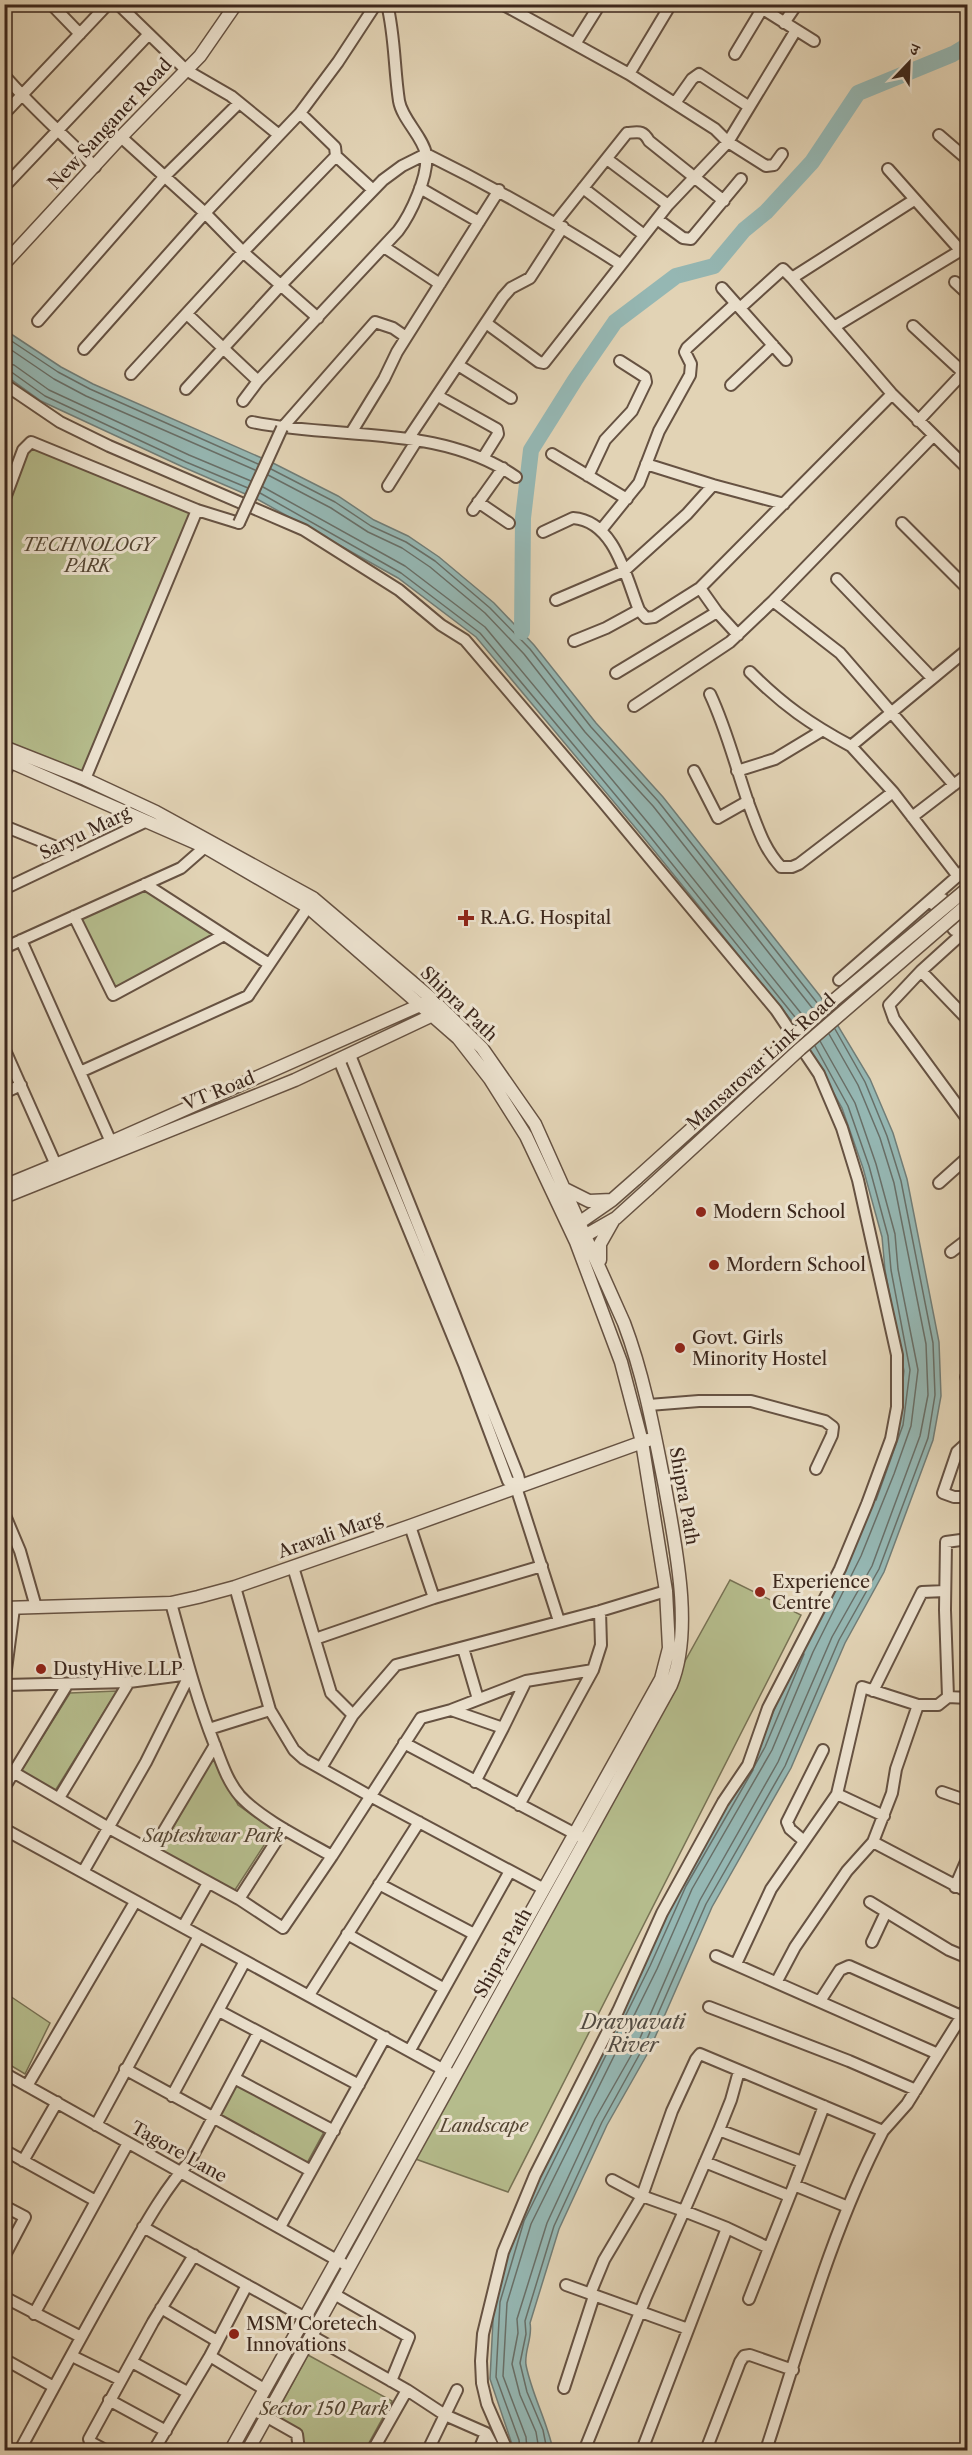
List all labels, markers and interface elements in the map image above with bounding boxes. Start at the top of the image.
north arrow [879,33,939,93]
text: उ [906,38,924,61]
street label: New Sanganer Road [43,54,177,194]
park label: TECHNOLOGY PARK [22,534,158,577]
street label: Saryu Marg [36,801,134,864]
place label: R.A.G. Hospital [480,907,611,929]
marker: R.A.G. Hospital [457,909,475,927]
street label: Shipra Path [416,962,502,1046]
street label: Mansarovar Link Road [682,989,840,1135]
street label: VT Road [179,1067,258,1116]
place label: Modern School [713,1201,845,1223]
marker: Modern School [694,1205,708,1219]
place label: Mordern School [726,1254,866,1276]
marker: Mordern School [707,1258,721,1272]
place label: Govt. Girls Minority Hostel [692,1327,827,1370]
marker: Govt. Girls Minority Hostel [673,1341,687,1355]
street label: Shipra Path [665,1445,703,1547]
street label: Aravali Marg [274,1507,385,1563]
place label: Experience Centre [772,1571,870,1614]
marker: Experience Centre [753,1585,767,1599]
place label: DustyHive LLP [53,1658,183,1680]
marker: DustyHive LLP [34,1662,48,1676]
park label: Sapteshwar Park [142,1825,284,1847]
street label: Shipra Path [469,1904,537,2002]
water label: Dravyavati River [579,2010,687,2057]
park label: Landscape [438,2115,530,2137]
street label: Tagore Lane [127,2117,231,2187]
place label: MSM Coretech Innovations [246,2313,377,2356]
marker: MSM Coretech Innovations [227,2327,241,2341]
park label: Sector 150 Park [259,2398,389,2420]

